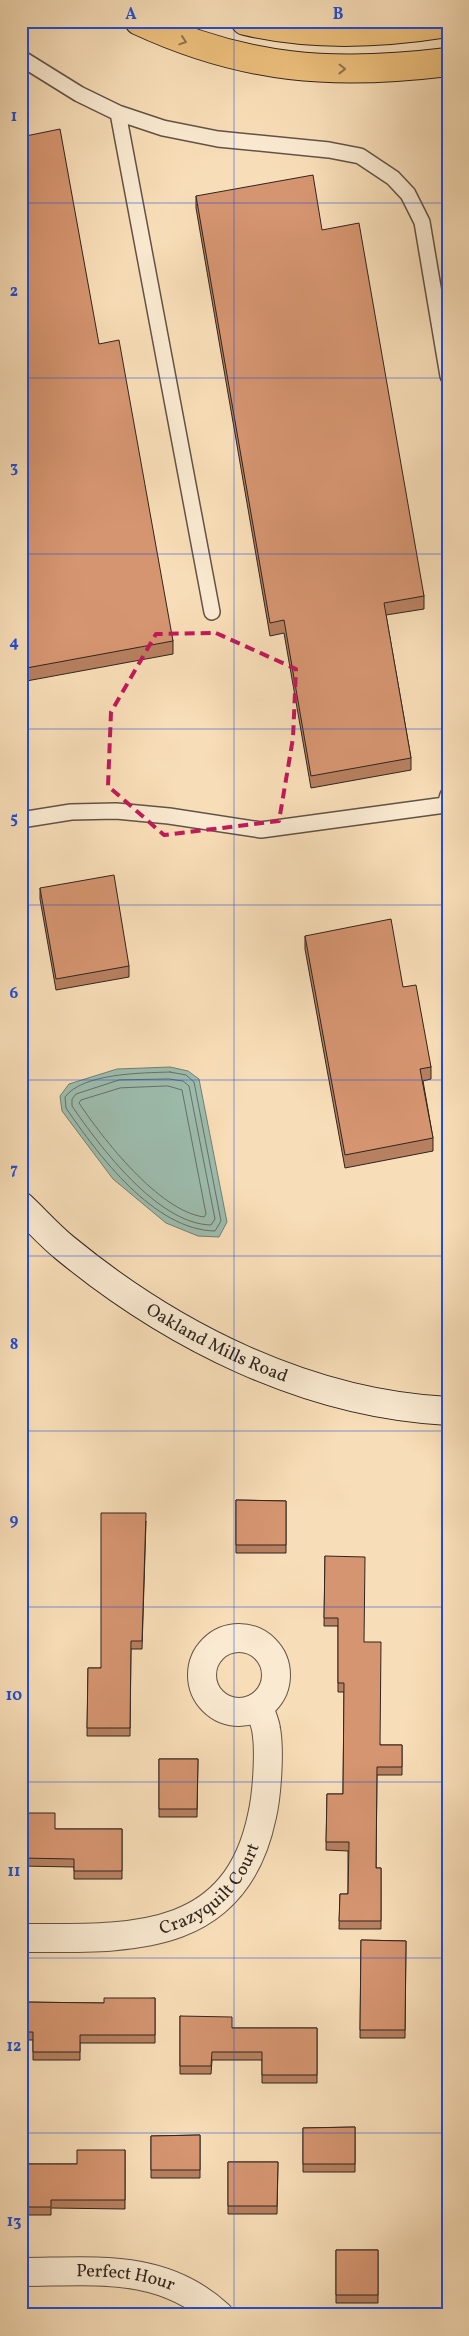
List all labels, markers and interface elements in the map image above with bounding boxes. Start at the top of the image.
text: A [125,4,137,26]
text: B [333,4,344,26]
one-way arrow [179,35,187,45]
one-way arrow [339,64,347,75]
text: 1 [11,106,17,128]
text: 2 [10,281,18,303]
text: 3 [10,457,18,479]
text: 4 [9,632,19,654]
text: 5 [10,808,18,830]
text: 6 [10,983,19,1005]
text: 7 [10,1159,18,1181]
street label: Oakland Mills Road [141,1297,291,1389]
text: 8 [10,1334,18,1356]
text: 9 [10,1510,19,1532]
text: 10 [6,1685,22,1707]
street label: Crazyquilt Court [156,1840,266,1941]
text: 11 [8,1861,20,1883]
text: 12 [7,2036,21,2058]
text: 13 [7,2211,21,2233]
street label: Perfect Hour [76,2259,179,2298]

